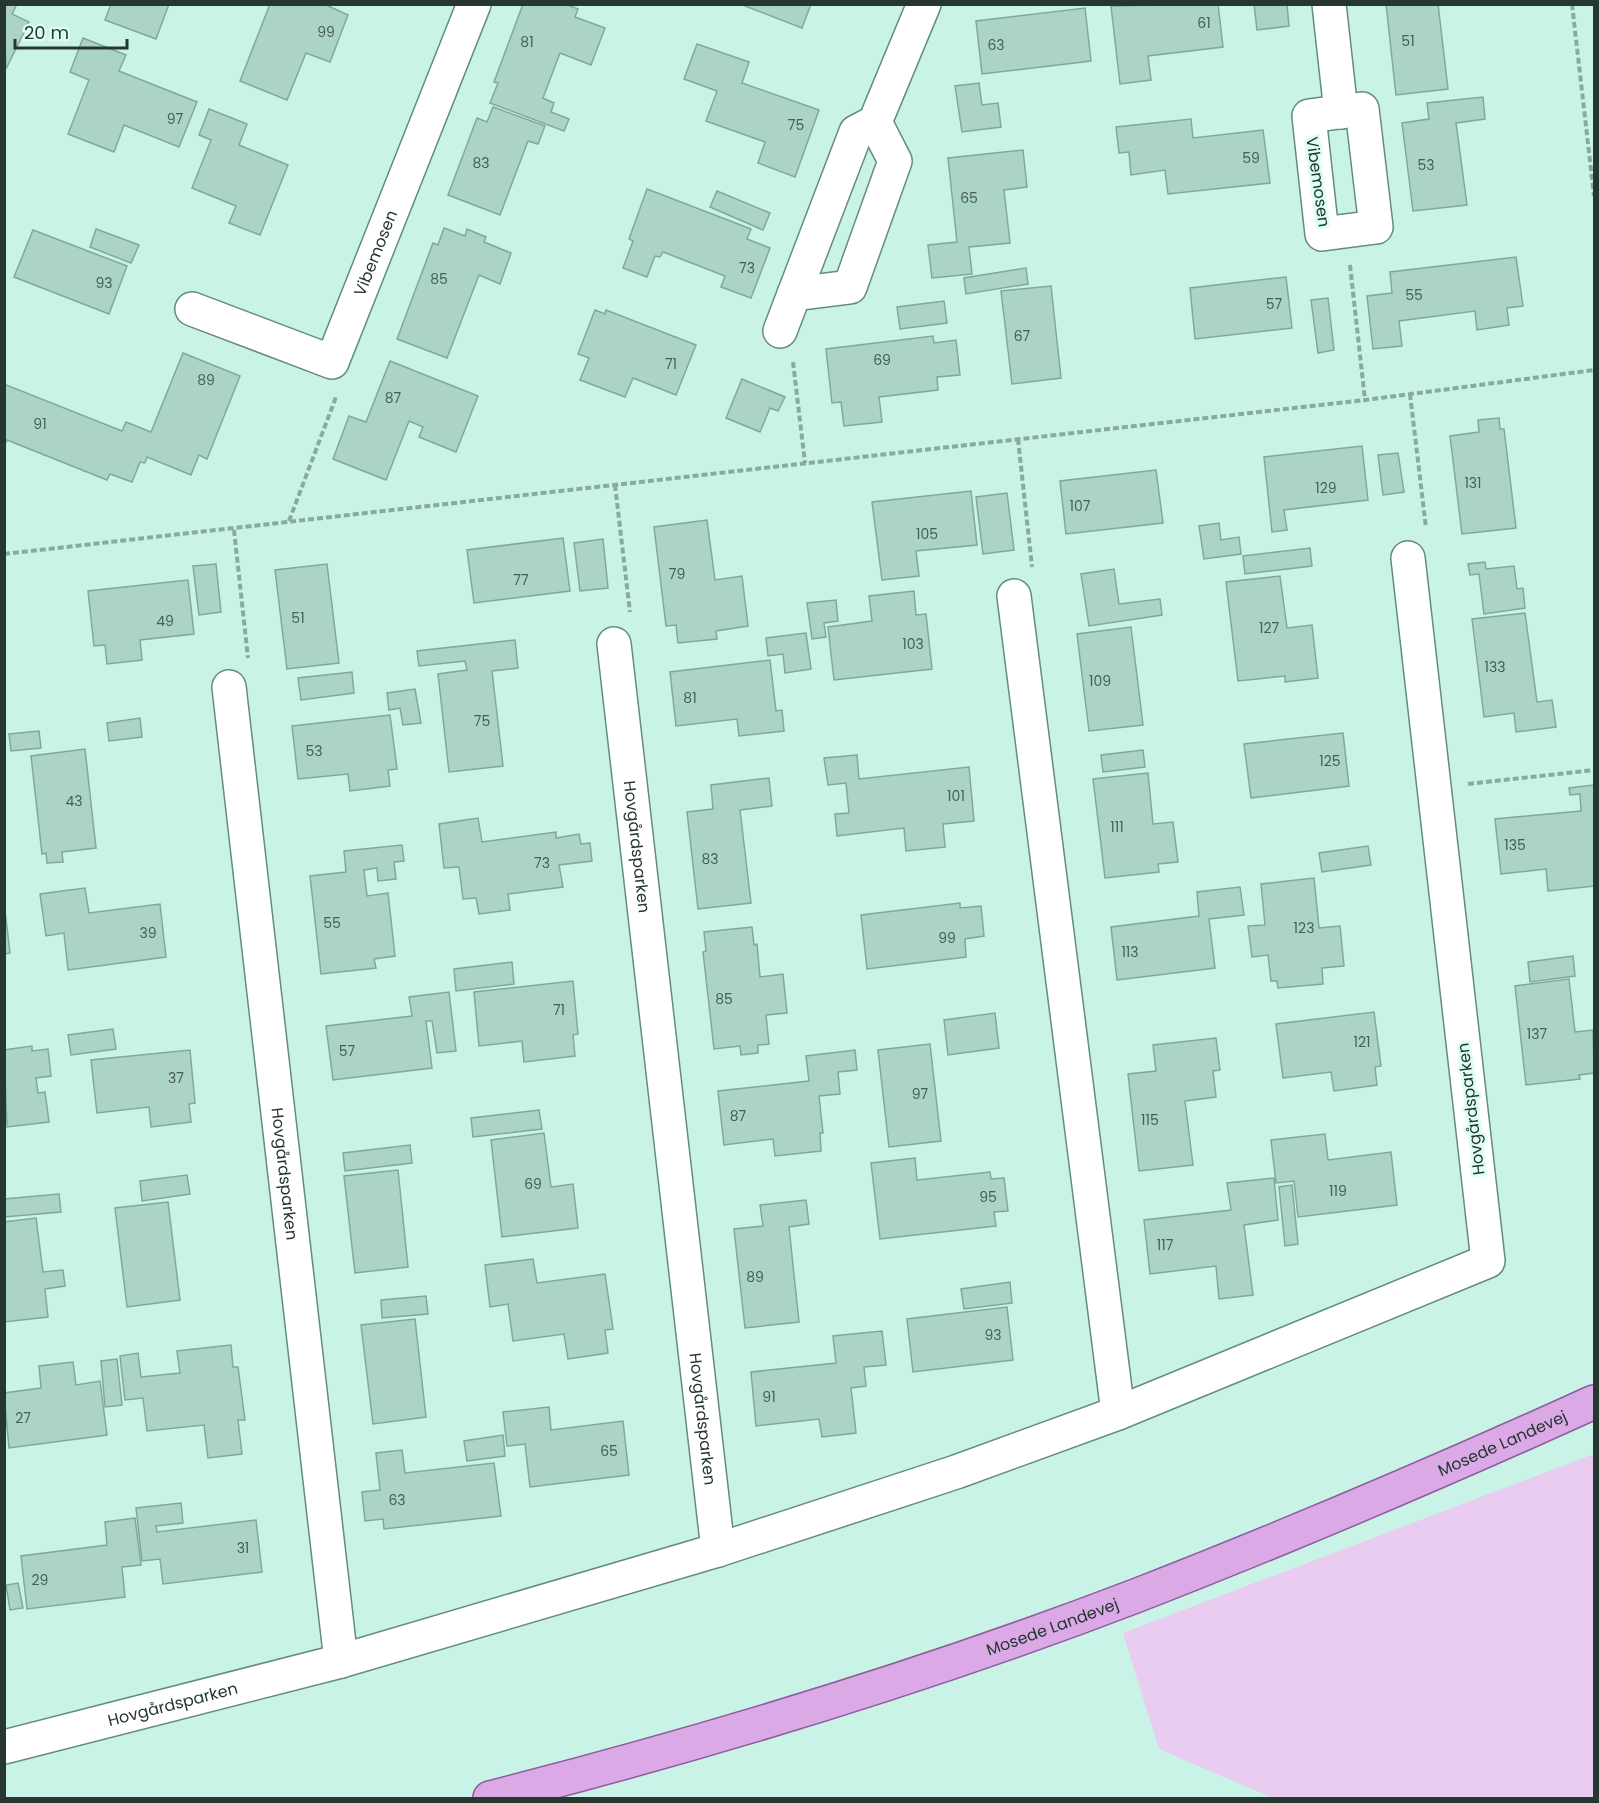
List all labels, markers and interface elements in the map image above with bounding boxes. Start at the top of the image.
scale bar [15,12,128,50]
house number: 61 [1197,13,1211,33]
text: 20 m [24,20,69,45]
house number: 99 [317,22,335,42]
house number: 51 [1401,31,1415,51]
house number: 81 [520,32,534,52]
house number: 63 [987,35,1005,55]
house number: 97 [167,109,184,129]
house number: 75 [788,115,804,135]
street label: Vibemosen [1300,135,1336,229]
house number: 59 [1242,148,1260,168]
house number: 83 [472,153,490,173]
house number: 53 [1417,155,1435,175]
house number: 65 [960,188,978,208]
street label: Vibemosen [348,207,403,299]
house number: 73 [739,258,755,278]
house number: 85 [430,269,448,289]
house number: 93 [95,273,113,293]
house number: 55 [1405,285,1423,305]
house number: 57 [1266,294,1283,314]
house number: 67 [1014,326,1031,346]
house number: 69 [873,350,891,370]
house number: 71 [665,354,677,374]
house number: 89 [197,370,215,390]
house number: 87 [385,388,402,408]
house number: 91 [33,414,47,434]
house number: 131 [1464,473,1482,493]
house number: 129 [1315,478,1337,498]
house number: 107 [1070,496,1091,516]
house number: 105 [916,524,938,544]
house number: 79 [669,564,685,584]
house number: 77 [513,570,529,590]
house number: 51 [291,608,305,628]
house number: 49 [156,611,174,631]
house number: 127 [1259,618,1279,638]
house number: 103 [902,634,924,654]
house number: 133 [1485,657,1505,677]
house number: 109 [1089,671,1111,691]
house number: 81 [683,688,697,708]
house number: 75 [474,711,490,731]
house number: 53 [305,741,323,761]
house number: 125 [1319,751,1341,771]
street label: Hovgårdsparken [618,779,656,914]
house number: 101 [947,786,965,806]
house number: 43 [65,791,83,811]
house number: 111 [1110,817,1124,837]
house number: 135 [1504,835,1526,855]
house number: 83 [701,849,719,869]
house number: 73 [534,853,550,873]
house number: 55 [323,913,341,933]
house number: 123 [1294,918,1314,938]
house number: 39 [139,923,157,943]
house number: 99 [938,928,956,948]
house number: 113 [1121,942,1139,962]
house number: 85 [715,989,733,1009]
house number: 71 [553,1000,565,1020]
house number: 137 [1527,1024,1548,1044]
house number: 121 [1353,1032,1371,1052]
house number: 57 [339,1041,356,1061]
street label: Hovgårdsparken [1451,1042,1491,1176]
house number: 37 [168,1068,184,1088]
house number: 97 [912,1084,929,1104]
street label: Hovgårdsparken [266,1106,304,1241]
house number: 87 [730,1106,747,1126]
house number: 115 [1141,1110,1159,1130]
house number: 69 [524,1174,542,1194]
house number: 119 [1329,1181,1347,1201]
house number: 95 [979,1187,997,1207]
house number: 117 [1157,1235,1174,1255]
house number: 89 [746,1267,764,1287]
house number: 93 [984,1325,1002,1345]
street label: Hovgårdsparken [684,1351,722,1486]
house number: 91 [762,1387,776,1407]
street label: Mosede Landevej [1434,1404,1570,1482]
house number: 27 [15,1408,31,1428]
house number: 65 [600,1441,618,1461]
house number: 63 [388,1490,406,1510]
house number: 31 [237,1538,249,1558]
house number: 29 [32,1570,48,1590]
street label: Mosede Landevej [983,1592,1122,1661]
street label: Hovgårdsparken [105,1676,240,1732]

